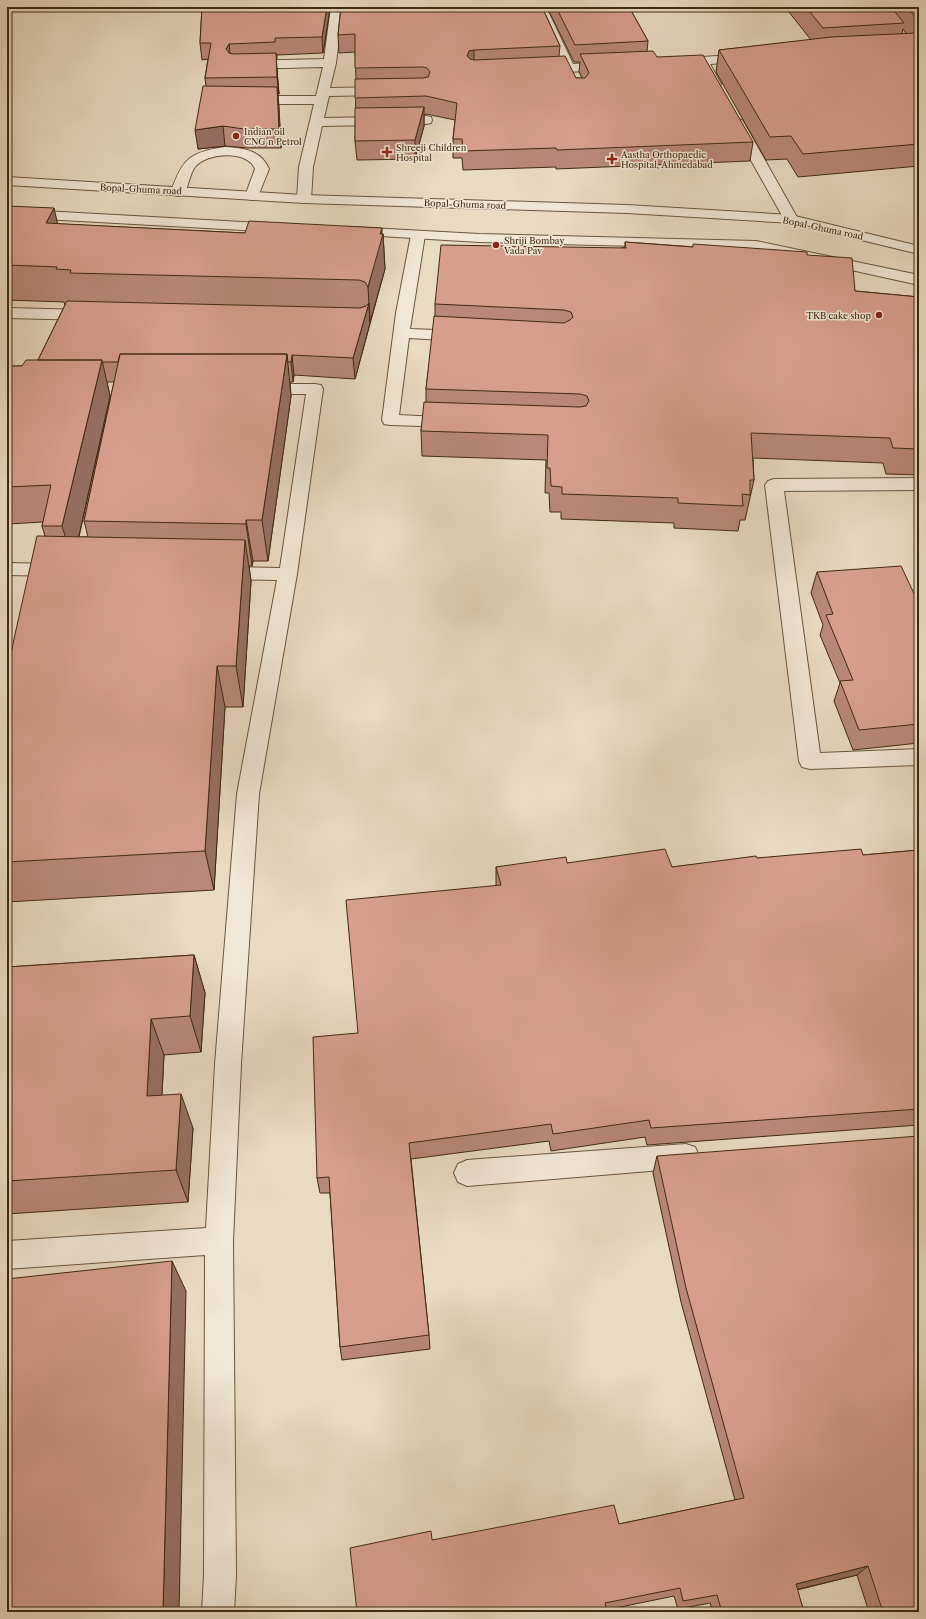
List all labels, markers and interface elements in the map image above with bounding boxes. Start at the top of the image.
place label: Indian oil CNG n Petrol [244,126,302,147]
marker: Indian oil CNG n Petrol [231,131,241,141]
place label: Shreeji Children Hospital [396,142,467,163]
marker: Shreeji Children Hospital [381,146,393,158]
place label: Aastha Orthopaedic Hospital, Ahmedabad [620,149,713,170]
marker: Aastha Orthopaedic Hospital, Ahmedabad [606,153,618,165]
street label: Bopal-Ghuma road [100,181,183,197]
street label: Bopal-Ghuma road [424,197,507,211]
street label: Bopal-Ghuma road [782,214,865,242]
place label: Shriji Bombay Vada Pav [503,235,565,256]
marker: Shriji Bombay Vada Pav [491,240,501,250]
place label: TKB cake shop [806,310,871,321]
marker: TKB cake shop [874,310,884,320]

